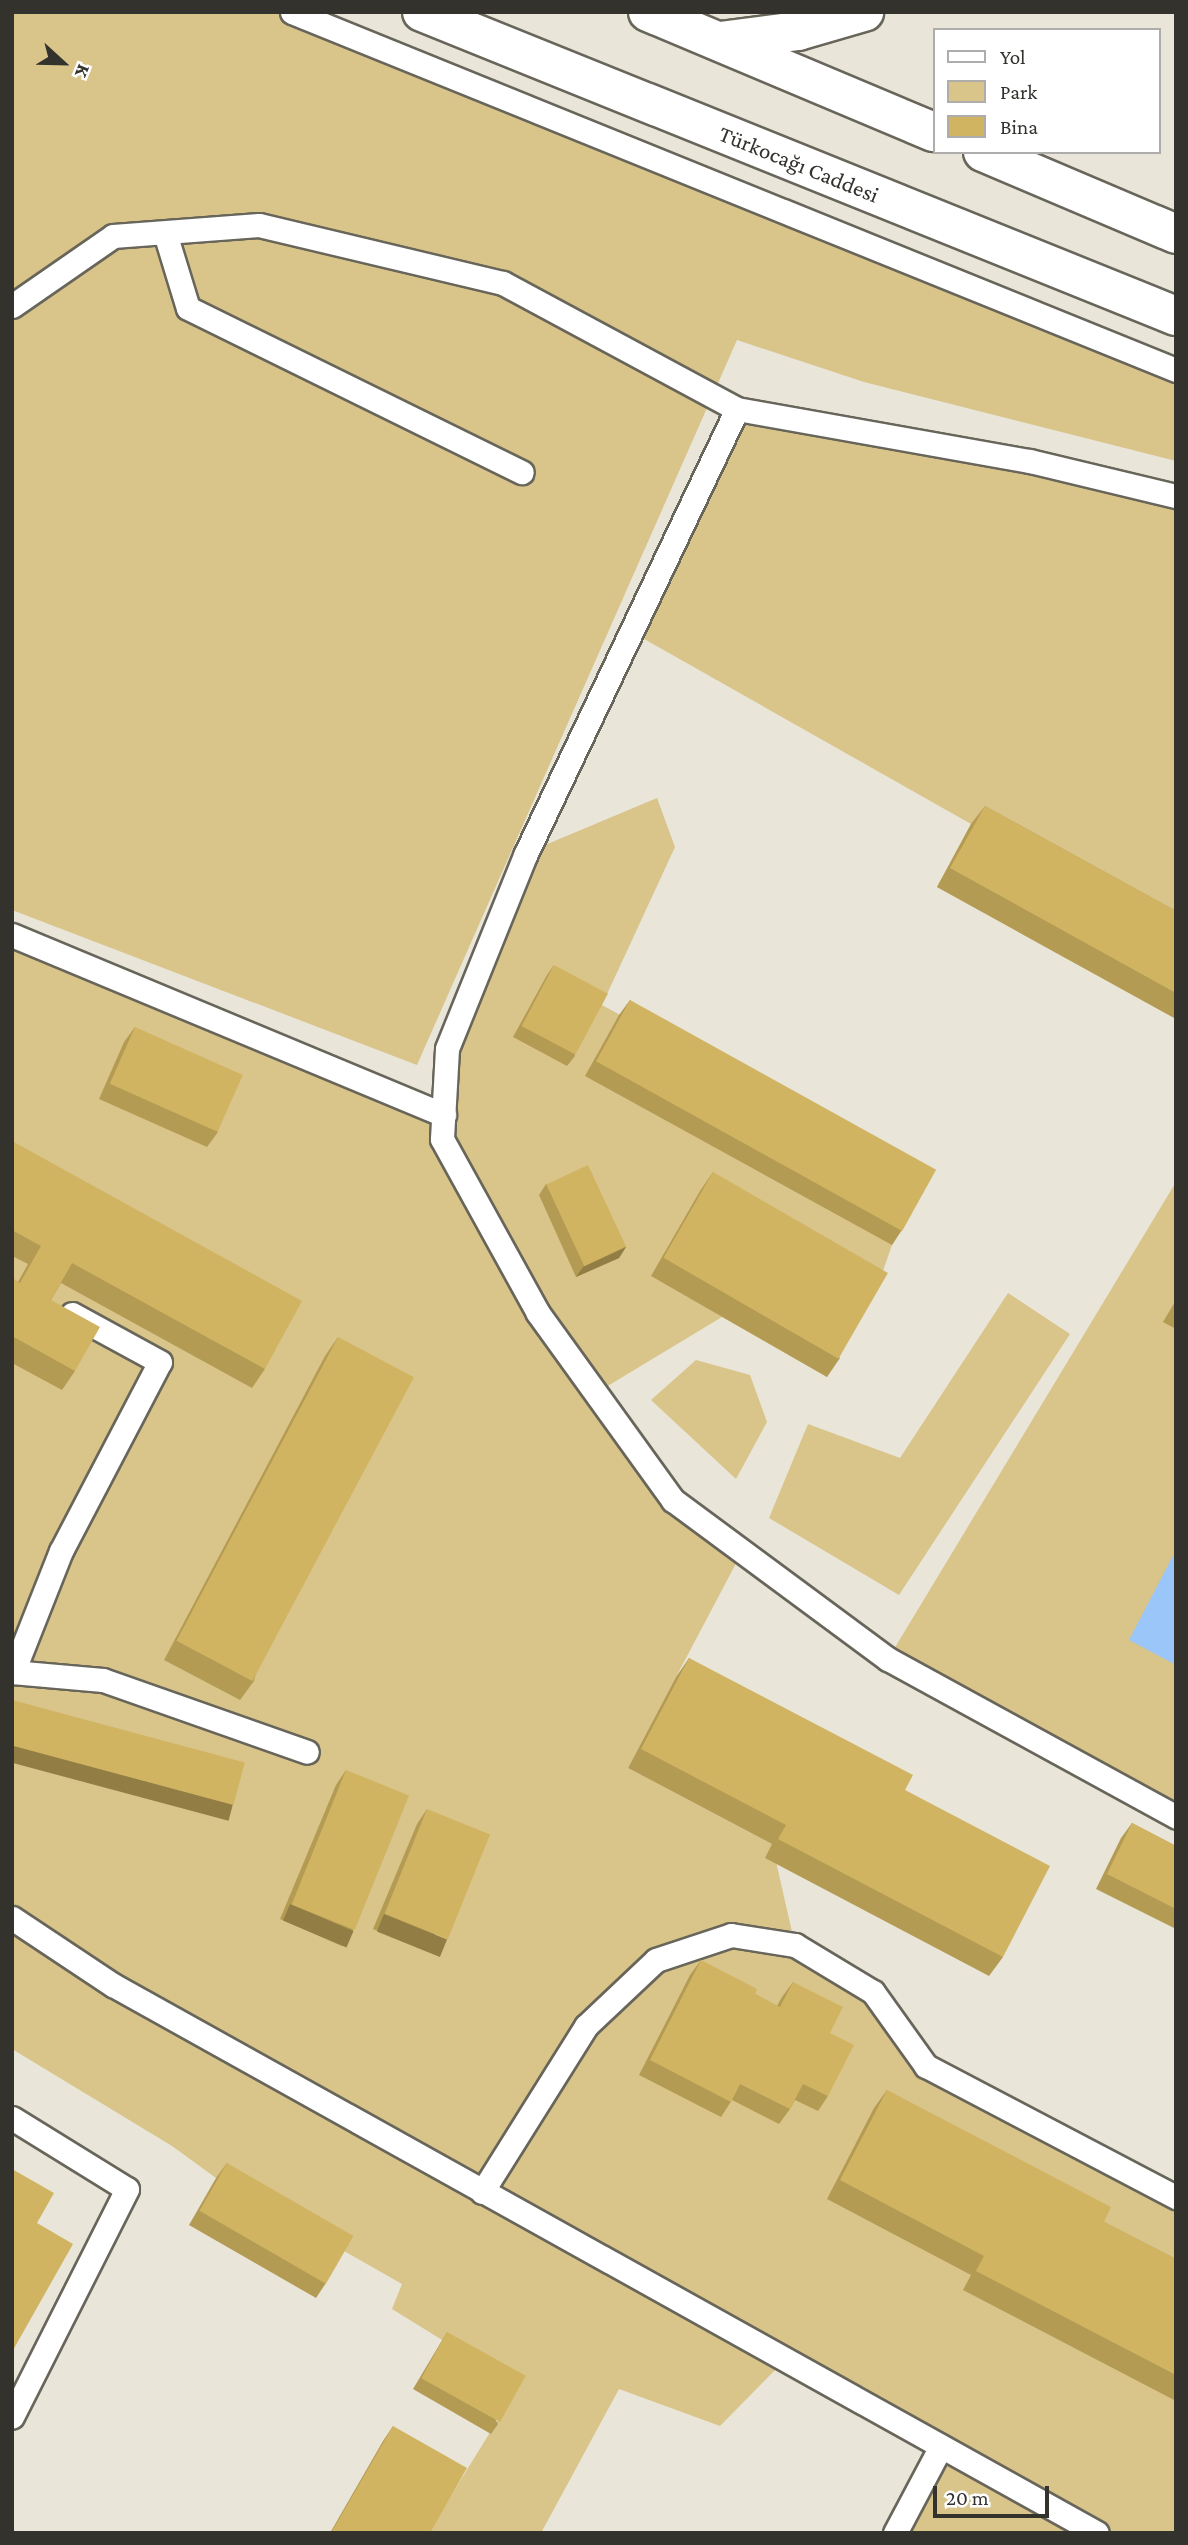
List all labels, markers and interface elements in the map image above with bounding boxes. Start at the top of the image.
north arrow [28,28,98,98]
legend [932,28,1160,154]
text: Yol [1000,45,1026,69]
text: K [71,61,95,81]
text: Park [1000,80,1037,104]
text: Bina [1000,115,1038,139]
street label: Türkocağı Caddesi [715,119,883,209]
scale bar [936,2472,1052,2516]
text: 20 m [946,2486,989,2510]

